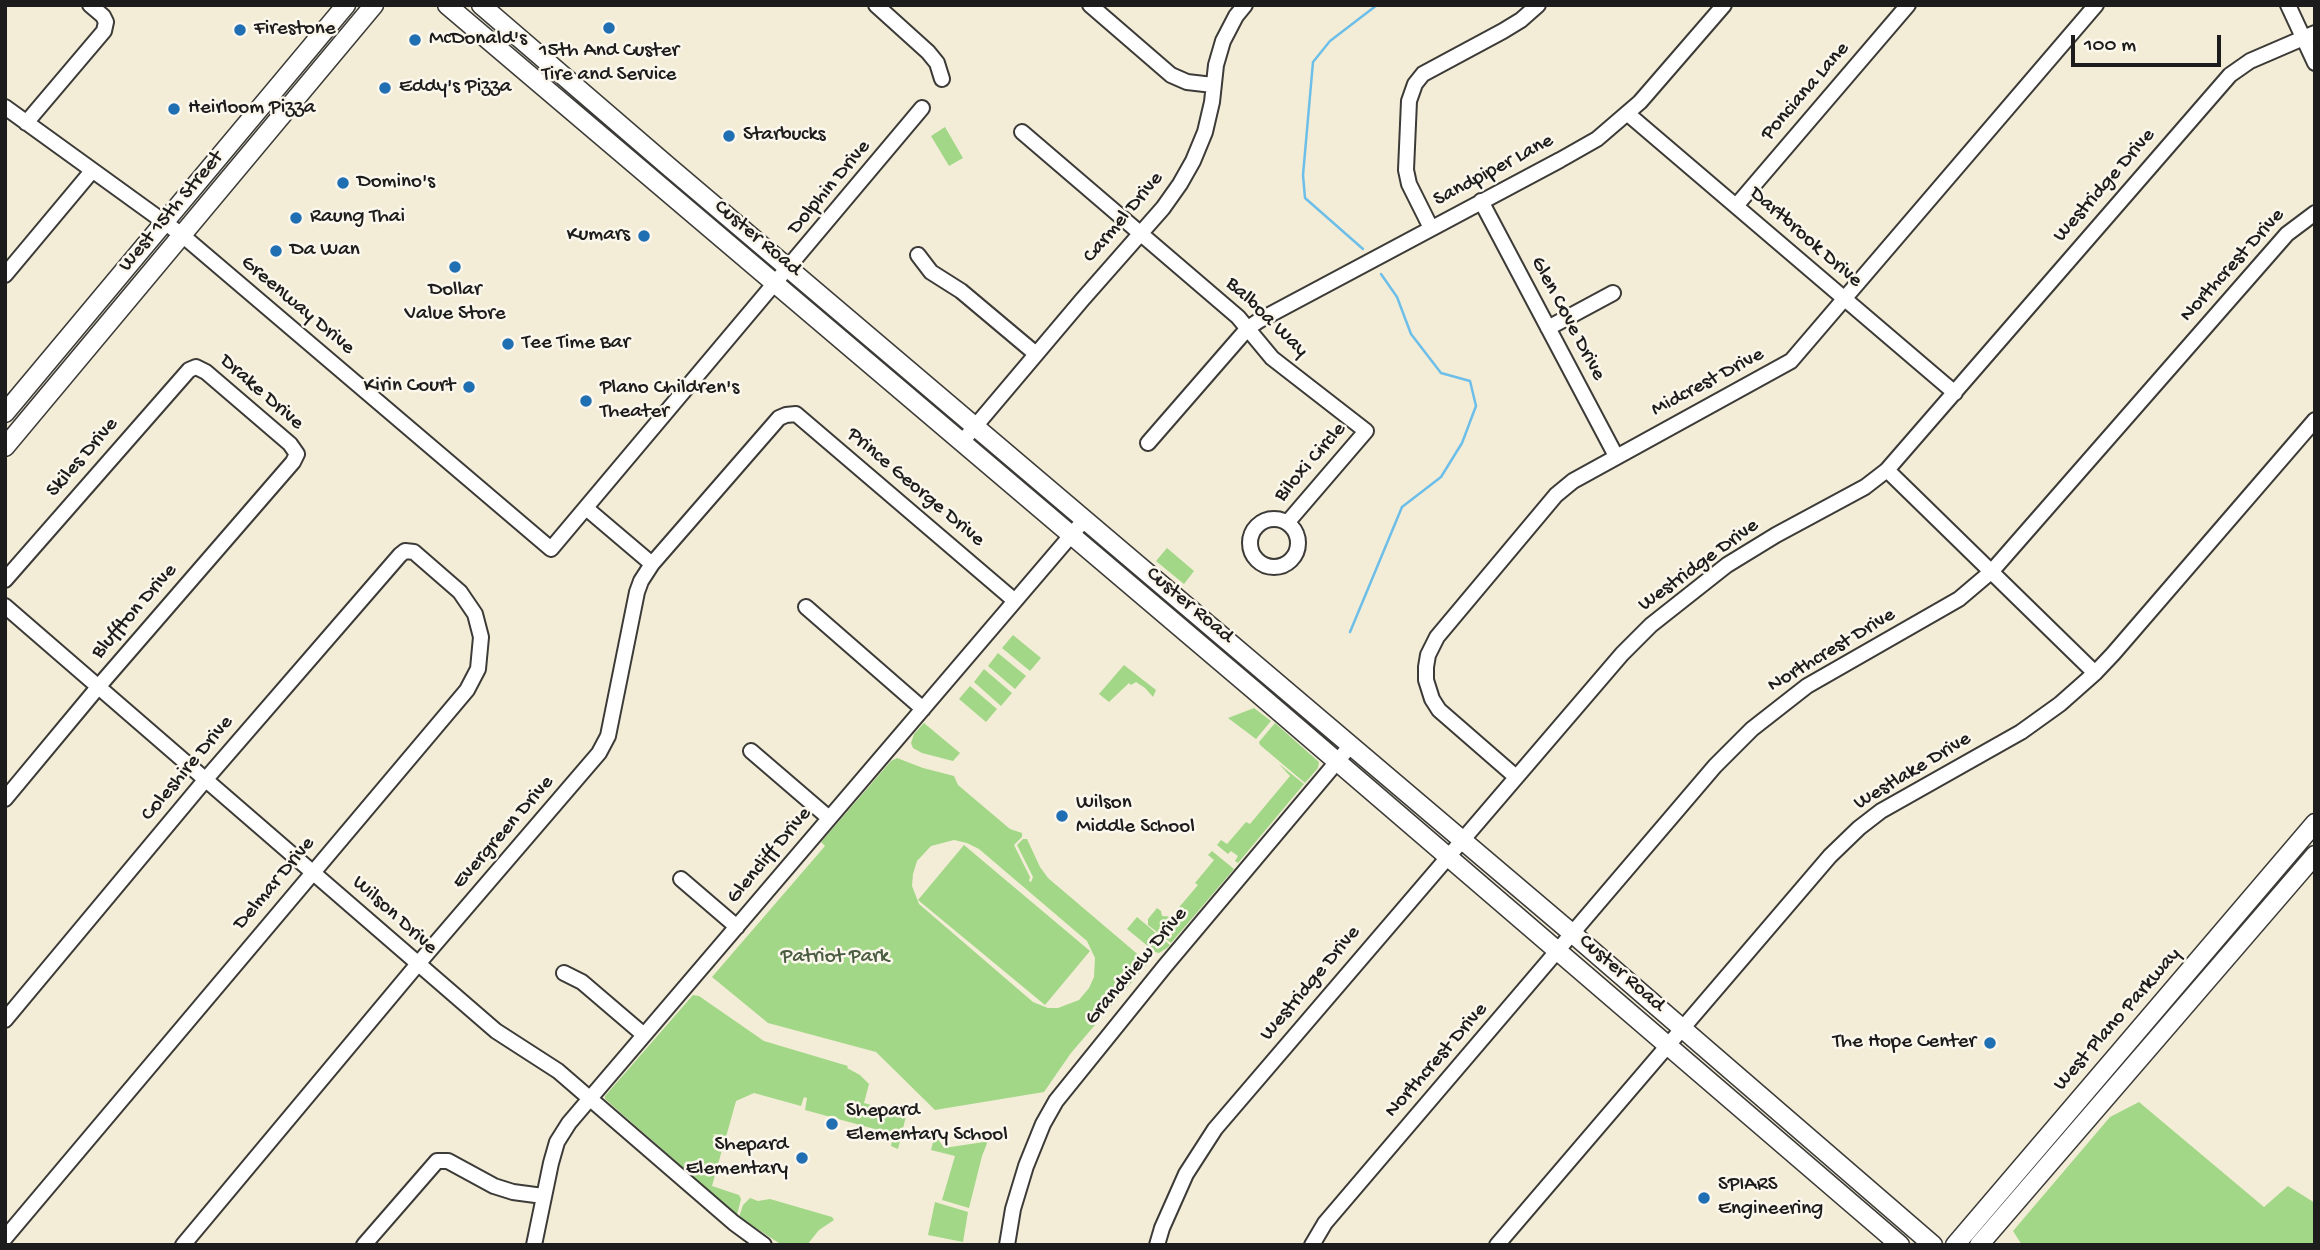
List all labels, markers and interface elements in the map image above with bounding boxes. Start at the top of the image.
place label: Firestone [254,17,336,43]
marker: 15th And Custer Tire and Service [601,20,617,36]
scale bar [2075,21,2226,65]
marker: Firestone [232,22,248,38]
place label: McDonald's [429,27,527,53]
marker: McDonald's [407,32,423,48]
text: 100 m [2084,34,2136,59]
street label: Ponciana Lane [1756,37,1856,147]
place label: 15th And Custer Tire and Service [539,39,679,89]
place label: Eddy's Pizza [399,75,511,101]
marker: Eddy's Pizza [377,80,393,96]
place label: Heirloom Pizza [188,96,315,122]
marker: Heirloom Pizza [166,101,182,117]
place label: Starbucks [743,123,826,149]
street label: Westridge Drive [2049,124,2161,248]
marker: Starbucks [721,128,737,144]
street label: Sandpiper Lane [1430,129,1558,213]
street label: Dolphin Drive [783,135,877,241]
street label: West 15th Street [114,146,230,278]
street label: Carmel Drive [1078,167,1170,269]
place label: Domino's [357,170,435,196]
marker: Domino's [335,175,351,191]
street label: Dartbrook Drive [1743,182,1867,294]
street label: Custer Road [708,195,806,283]
street label: Northcrest Drive [2175,204,2291,328]
place label: Raung Thai [310,205,405,231]
marker: Raung Thai [288,210,304,226]
place label: Kumars [567,223,630,249]
marker: Kumars [636,228,652,244]
place label: Da Wan [290,238,360,264]
marker: Da Wan [268,243,284,259]
street label: Greenway Drive [235,251,359,361]
street label: Glen Cove Drive [1524,253,1610,385]
marker: Dollar Value Store [447,259,463,275]
street label: Balboa Way [1219,272,1313,364]
place label: Dollar Value Store [404,278,506,328]
place label: Tee Time Bar [522,331,630,357]
marker: Tee Time Bar [500,336,516,352]
street label: Midcrest Drive [1647,343,1769,423]
street label: Drake Drive [214,349,308,437]
place label: Kirin Court [364,374,455,400]
place label: Plano Children's Theater [600,376,739,426]
marker: Kirin Court [461,379,477,395]
marker: Plano Children's Theater [578,393,594,409]
street label: Skiles Drive [41,413,125,503]
street label: Biloxi Circle [1270,418,1352,508]
street label: Prince George Drive [841,423,989,553]
street label: Westridge Drive [1634,514,1764,618]
street label: Bluffton Drive [87,559,183,665]
street label: Custer Road [1140,562,1238,650]
street label: Northcrest Drive [1764,603,1900,699]
street label: Coleshire Drive [136,711,240,827]
street label: Westlake Drive [1850,727,1976,817]
street label: Evergreen Drive [448,771,560,895]
place label: Wilson Middle School [1076,791,1195,841]
street label: Glencliff Drive [722,802,818,910]
marker: Wilson Middle School [1054,808,1070,824]
street label: Delmar Drive [229,832,321,936]
street label: Wilson Drive [346,871,442,961]
street label: Grandview Drive [1080,903,1194,1031]
street label: Westridge Drive [1255,921,1367,1047]
street label: Custer Road [1572,930,1670,1018]
street label: West Plano Parkway [2049,943,2187,1097]
park label: Patriot Park [781,945,889,971]
street label: Northcrest Drive [1380,998,1494,1124]
place label: The Hope Center [1833,1030,1976,1056]
marker: The Hope Center [1982,1035,1998,1051]
place label: Shepard Elementary School [846,1099,1008,1149]
marker: Shepard Elementary School [824,1116,840,1132]
place label: Shepard Elementary [686,1133,788,1183]
marker: Shepard Elementary [794,1150,810,1166]
place label: SPIARS Engineering [1718,1173,1823,1223]
marker: SPIARS Engineering [1696,1190,1712,1206]

